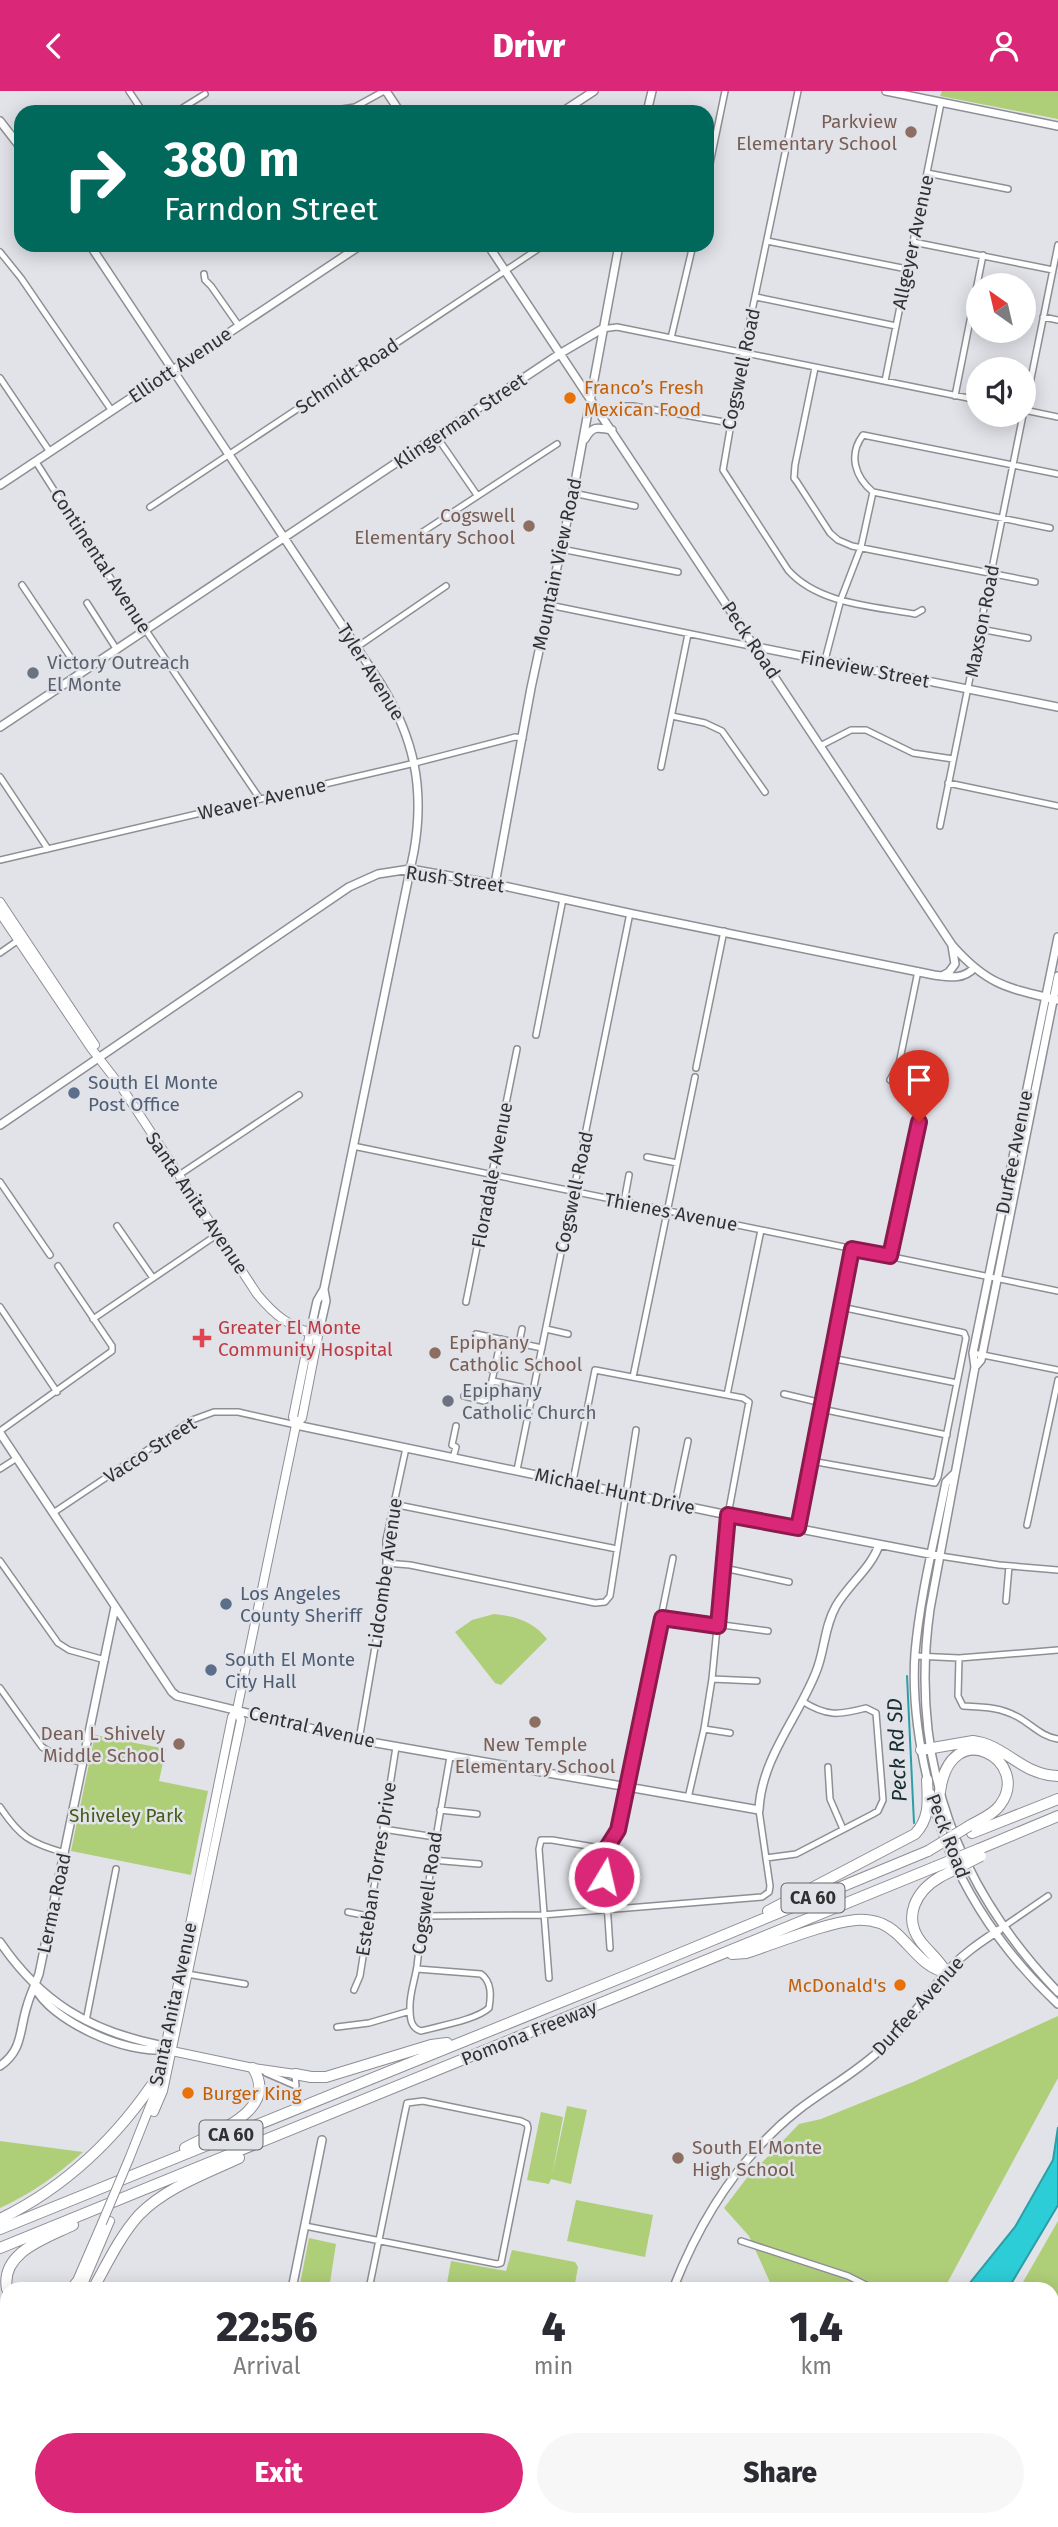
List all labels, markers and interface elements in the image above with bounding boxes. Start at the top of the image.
icon: back [35,27,73,65]
text: Drivr [493,27,565,65]
icon: person [985,27,1023,65]
place label: Parkview Elementary School [736,110,897,155]
marker: Parkview Elementary School [903,124,919,140]
text: 380 m [164,130,300,189]
icon: right [49,133,140,224]
street label: Allgeyer Avenue [888,173,938,311]
text: Farndon Street [164,190,378,228]
north arrow [966,273,1036,343]
map controls [966,273,1036,427]
street label: Cogswell Road [717,306,765,432]
street label: Elliott Avenue [124,322,236,408]
street label: Schmidt Road [291,333,403,419]
button: sound [966,357,1036,427]
street label: Klingerman Street [389,368,531,474]
place label: Franco’s Fresh Mexican Food [584,376,704,421]
marker: Franco’s Fresh Mexican Food [562,390,578,406]
street label: Mountain View Road [528,476,586,652]
street label: Continental Avenue [46,484,156,638]
place label: Cogswell Elementary School [354,504,515,549]
marker: Cogswell Elementary School [521,518,537,534]
street label: Maxson Road [960,563,1004,679]
street label: Peck Road [717,597,785,683]
street label: Tyler Avenue [332,619,410,725]
street label: Fineview Street [799,645,931,693]
place label: Victory Outreach El Monte [47,651,190,696]
marker: Victory Outreach El Monte [25,665,41,681]
street label: Weaver Avenue [196,773,328,825]
street label: Rush Street [404,861,506,897]
pin [889,1050,949,1122]
icon: arrive [900,1061,938,1099]
place label: South El Monte Post Office [88,1071,218,1116]
marker: South El Monte Post Office [66,1085,82,1101]
street label: Durfee Avenue [991,1088,1037,1216]
street label: Floradale Avenue [467,1100,517,1250]
street label: Santa Anita Avenue [141,1128,253,1278]
street label: Cogswell Road [550,1129,598,1255]
street label: Thienes Avenue [602,1188,740,1236]
place label: Greater El Monte Community Hospital [218,1316,393,1361]
marker: Greater El Monte Community Hospital [192,1328,212,1348]
place label: Epiphany Catholic School [449,1331,583,1376]
marker: Epiphany Catholic School [427,1345,443,1361]
place label: Epiphany Catholic Church [462,1379,597,1424]
marker: Epiphany Catholic Church [440,1393,456,1409]
street label: Vacco Street [100,1412,200,1488]
street label: Michael Hunt Drive [533,1463,697,1519]
street label: Lidcombe Avenue [363,1496,407,1650]
place label: Los Angeles County Sheriff [240,1582,364,1627]
marker: Los Angeles County Sheriff [218,1596,234,1612]
place label: South El Monte City Hall [225,1648,355,1693]
marker: South El Monte City Hall [203,1662,219,1678]
water label: Peck Rd SD [881,1698,913,1802]
street label: Central Avenue [247,1701,377,1753]
marker: New Temple Elementary School [527,1714,543,1730]
place label: Dean L Shively Middle School [40,1722,166,1767]
place label: New Temple Elementary School [455,1733,616,1778]
marker: Dean L Shively Middle School [171,1736,187,1752]
street label: Esteban Torres Drive [351,1780,401,1958]
street label: Peck Road [921,1791,975,1881]
park label: Shiveley Park [69,1804,183,1827]
street label: Cogswell Road [407,1830,447,1956]
position arrow [567,1840,641,1914]
street label: Lerma Road [32,1851,76,1955]
road number: CA 60 [782,1884,844,1913]
street label: Santa Anita Avenue [144,1920,202,2088]
street label: Durfee Avenue [867,1952,969,2060]
place label: McDonald's [788,1974,886,1997]
marker: McDonald's [892,1977,908,1993]
street label: Pomona Freeway [458,1995,601,2071]
place label: Burger King [202,2082,302,2105]
marker: Burger King [180,2085,196,2101]
road number: CA 60 [200,2121,262,2149]
place label: South El Monte High School [692,2136,822,2181]
marker: South El Monte High School [670,2150,686,2166]
text: 22:56 [216,2302,318,2352]
text: 4 [541,2302,566,2352]
text: 1.4 [790,2302,843,2352]
text: Arrival [233,2352,301,2380]
text: min [534,2352,573,2380]
text: km [800,2352,832,2380]
button: Exit [35,2433,523,2513]
button: Share [537,2433,1024,2513]

